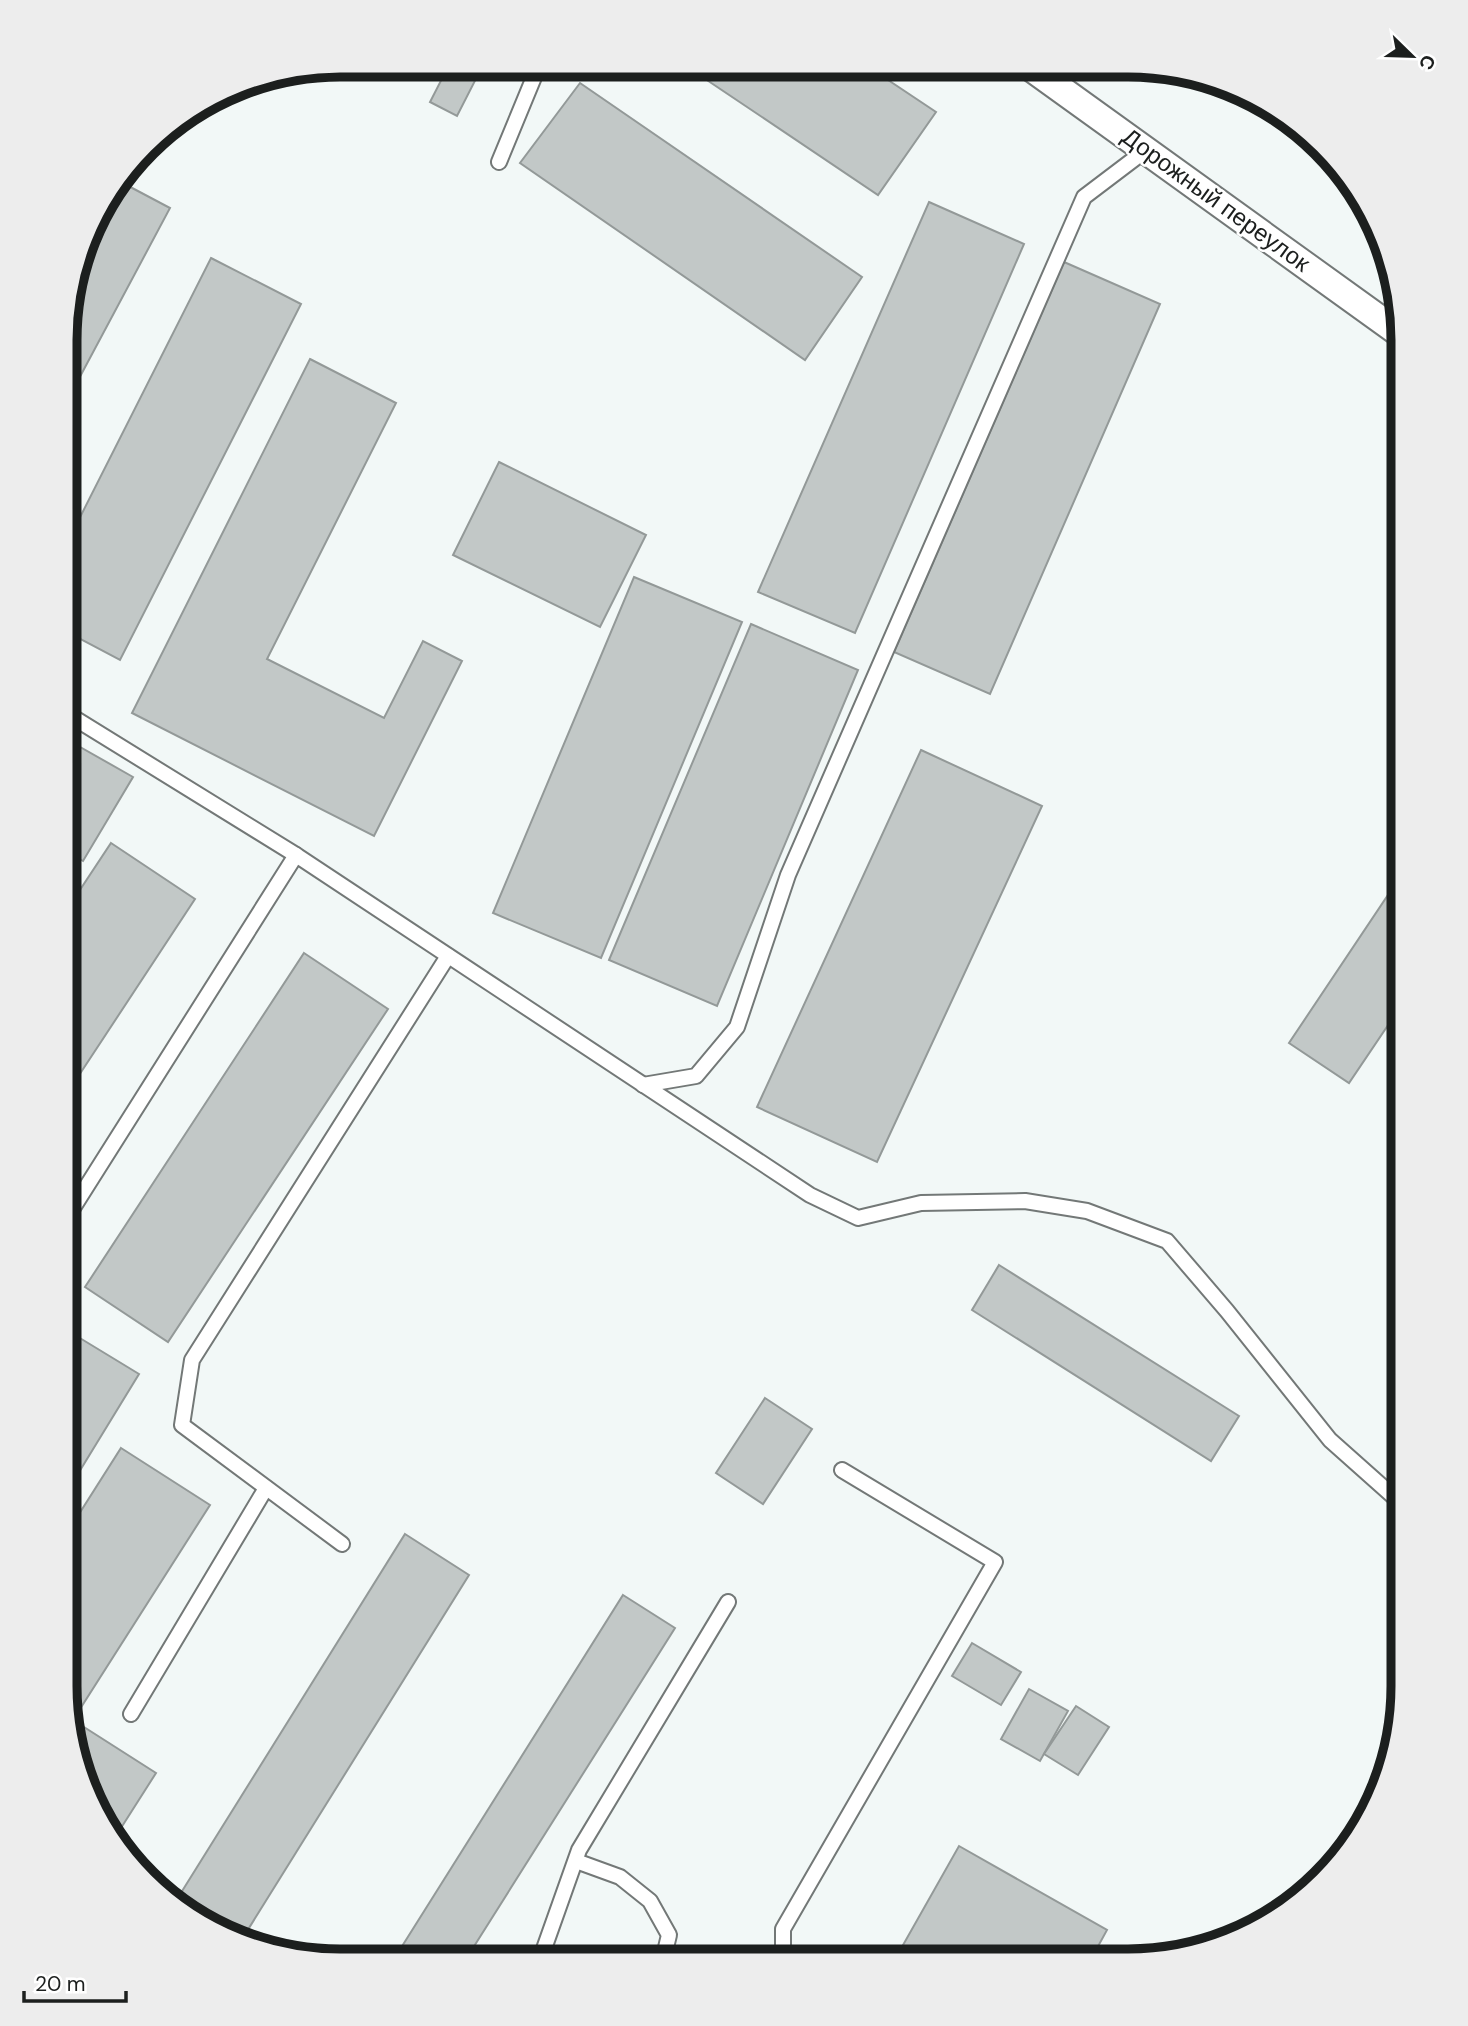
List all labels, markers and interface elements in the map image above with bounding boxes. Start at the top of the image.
north arrow [1377,21,1447,91]
text: С [1413,51,1441,74]
street label: Дорожный переулок [1116,121,1317,279]
scale bar [24,1960,126,2004]
text: 20 m [35,1970,86,1998]

